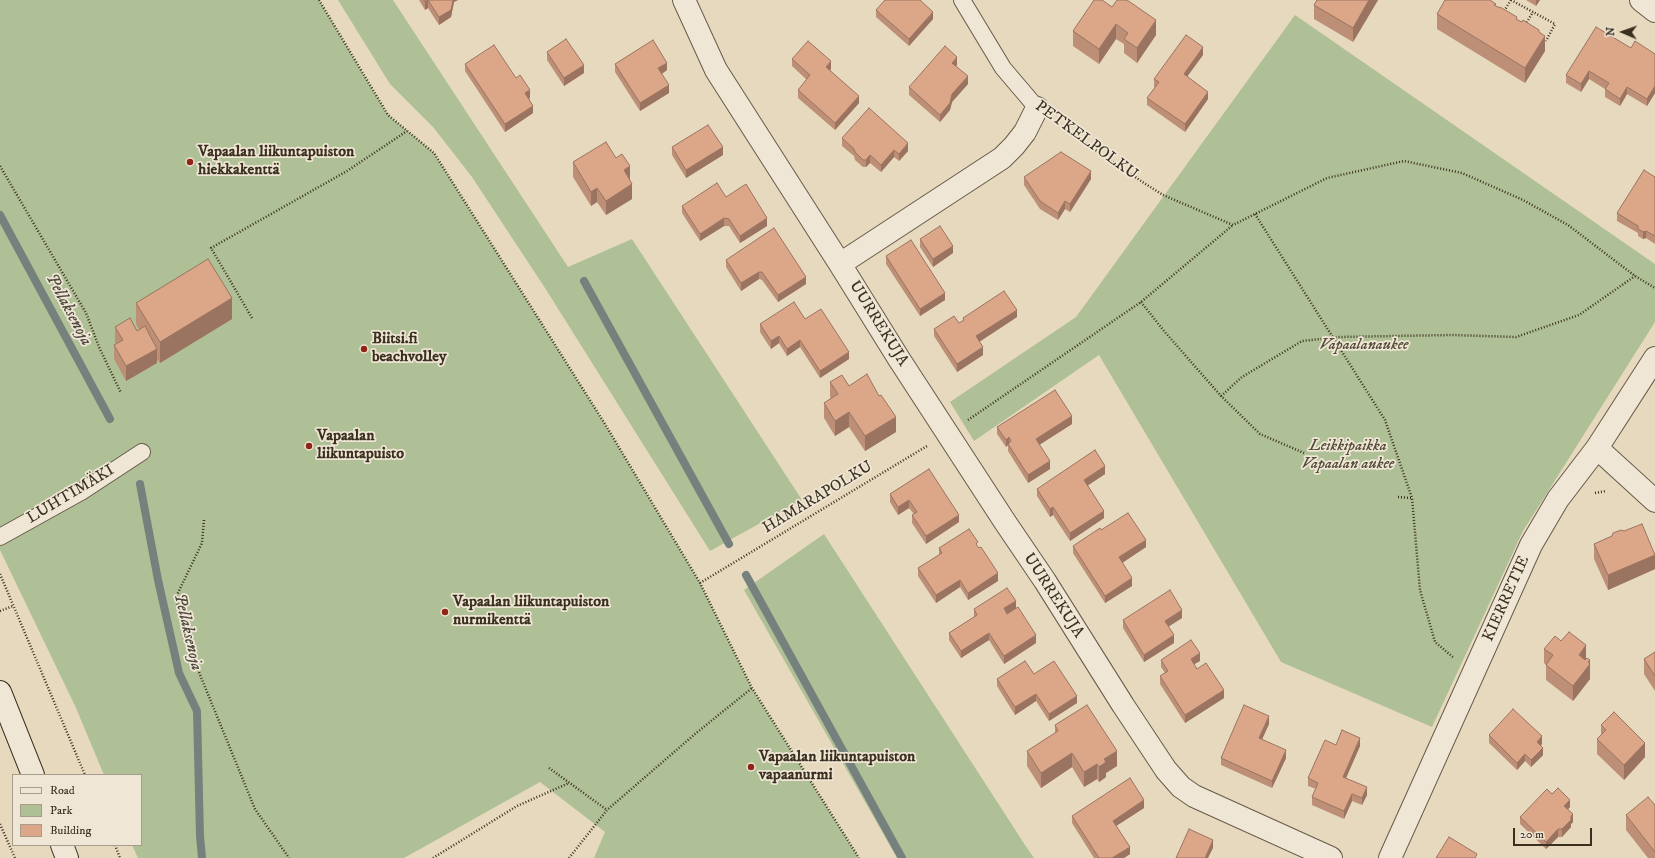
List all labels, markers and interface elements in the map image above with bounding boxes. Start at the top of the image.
north arrow [1603,12,1643,52]
text: N [1604,27,1618,36]
street label: PETKELPOLKU [1031,97,1141,185]
place label: Vapaalan liikuntapuiston hiekkakenttä [198,143,354,181]
marker: Vapaalan liikuntapuiston hiekkakenttä [185,157,195,167]
water label: Pellaksenoja [40,270,96,350]
street label: UURREKUJA [844,278,912,370]
place label: Biitsi.fi beachvolley [372,330,447,368]
park label: Vapaalanaukee [1319,336,1409,356]
marker: Biitsi.fi beachvolley [359,344,369,354]
place label: Vapaalan liikuntapuisto [317,427,404,465]
park label: Leikkipaikka Vapaalan aukee [1302,437,1394,475]
marker: Vapaalan liikuntapuisto [304,441,314,451]
street label: HAMARAPOLKU [760,458,876,538]
street label: LUHTIMÄKI [24,461,118,529]
street label: UURREKUJA [1018,550,1088,642]
street label: KIERRETIE [1480,553,1534,645]
water label: Pellaksenoja [168,591,206,673]
place label: Vapaalan liikuntapuiston nurmikenttä [453,593,609,631]
marker: Vapaalan liikuntapuiston nurmikenttä [440,607,450,617]
place label: Vapaalan liikuntapuiston vapaanurmi [759,748,915,786]
marker: Vapaalan liikuntapuiston vapaanurmi [746,762,756,772]
legend [12,774,142,846]
text: Road [50,783,75,798]
text: Park [50,803,72,818]
scale bar [1515,820,1594,846]
text: Building [50,823,91,838]
text: 20 m [1520,827,1544,842]

